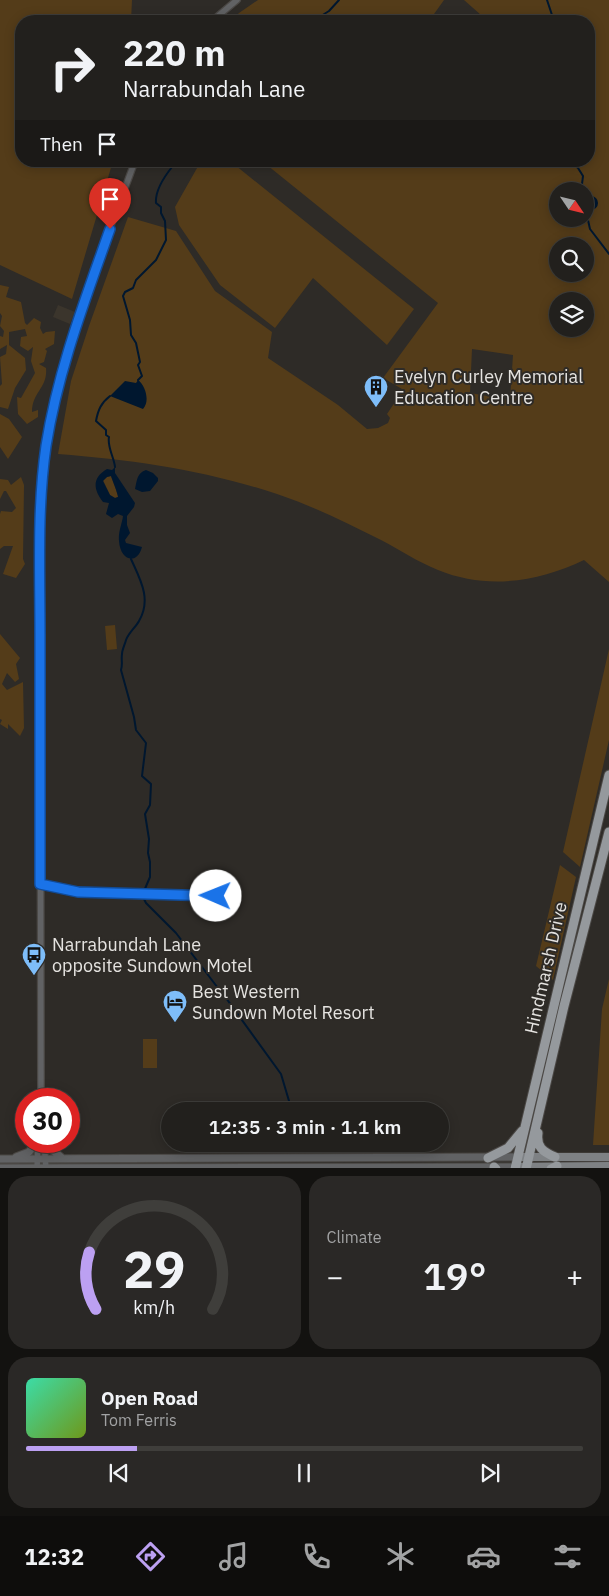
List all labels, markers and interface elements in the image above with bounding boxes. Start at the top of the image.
text: 220 m [123,30,226,76]
icon: right [40,35,105,100]
text: Narrabundah Lane [123,74,305,103]
icon: arrive [93,130,121,158]
text: Then [40,132,83,156]
pin [89,178,131,229]
north arrow [549,182,594,228]
map controls [549,182,594,337]
icon: arrive [96,185,124,213]
button: search [549,237,594,282]
button: layers [549,292,594,337]
place label: Evelyn Curley Memorial Education Centre [394,365,583,409]
building icon: Evelyn Curley Memorial Education Centre [363,374,389,408]
position arrow [189,869,241,921]
street label: Hindmarsh Drive [519,899,572,1036]
place label: Narrabundah Lane opposite Sundown Motel [52,933,252,977]
bus stop icon: Narrabundah Lane opposite Sundown Motel [21,942,47,976]
place label: Best Western Sundown Motel Resort [192,980,375,1024]
hotel icon: Best Western Sundown Motel Resort [162,989,188,1023]
speed limit sign: 30 [15,1088,80,1153]
text: 12:35 · 3 min · 1.1 km [209,1115,401,1139]
text: Climate [327,1227,382,1247]
text: 29 [123,1235,185,1302]
text: 19° [423,1251,486,1300]
text: − [327,1258,343,1295]
text: + [566,1258,583,1295]
text: km/h [133,1296,175,1319]
text: Open Road [101,1386,198,1410]
text: Tom Ferris [101,1410,177,1430]
icon: previous [105,1459,133,1487]
icon: pause [290,1459,318,1487]
icon: next [476,1459,504,1487]
icon: directions [133,1539,168,1574]
icon: music [216,1539,251,1574]
icon: phone [299,1539,334,1574]
icon: climate [383,1539,418,1574]
icon: car [466,1539,501,1574]
icon: filters [550,1539,585,1574]
text: 12:32 [24,1542,84,1571]

